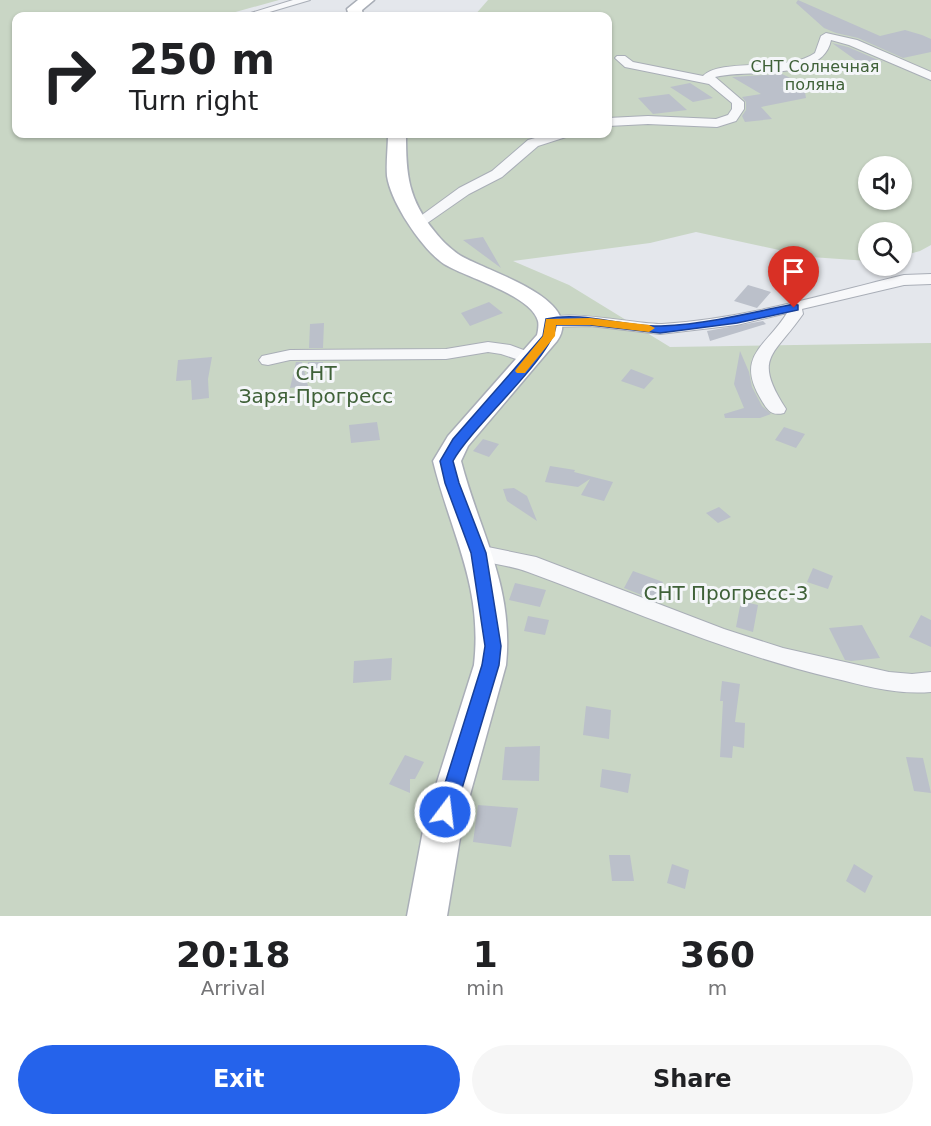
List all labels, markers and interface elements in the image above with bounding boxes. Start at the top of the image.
text: 250 m [129,35,275,84]
icon: right [30,36,108,114]
park label: СНТ Солнечная поляна [751,57,879,94]
text: Turn right [129,85,258,116]
map controls [858,156,912,276]
button: sound [858,156,912,210]
button: search [858,222,912,276]
pin [768,246,819,308]
icon: arrive [777,255,810,288]
park label: СНТ Заря-Прогресс [239,361,393,408]
park label: СНТ Прогресс-3 [644,581,809,605]
position arrow [413,780,477,844]
text: 20:18 [176,934,290,975]
text: 1 [473,934,498,975]
text: 360 [680,934,755,975]
text: Arrival [201,976,266,1000]
text: min [466,976,504,1000]
text: m [708,976,727,1000]
button: Exit [18,1045,460,1114]
button: Share [472,1045,913,1114]

